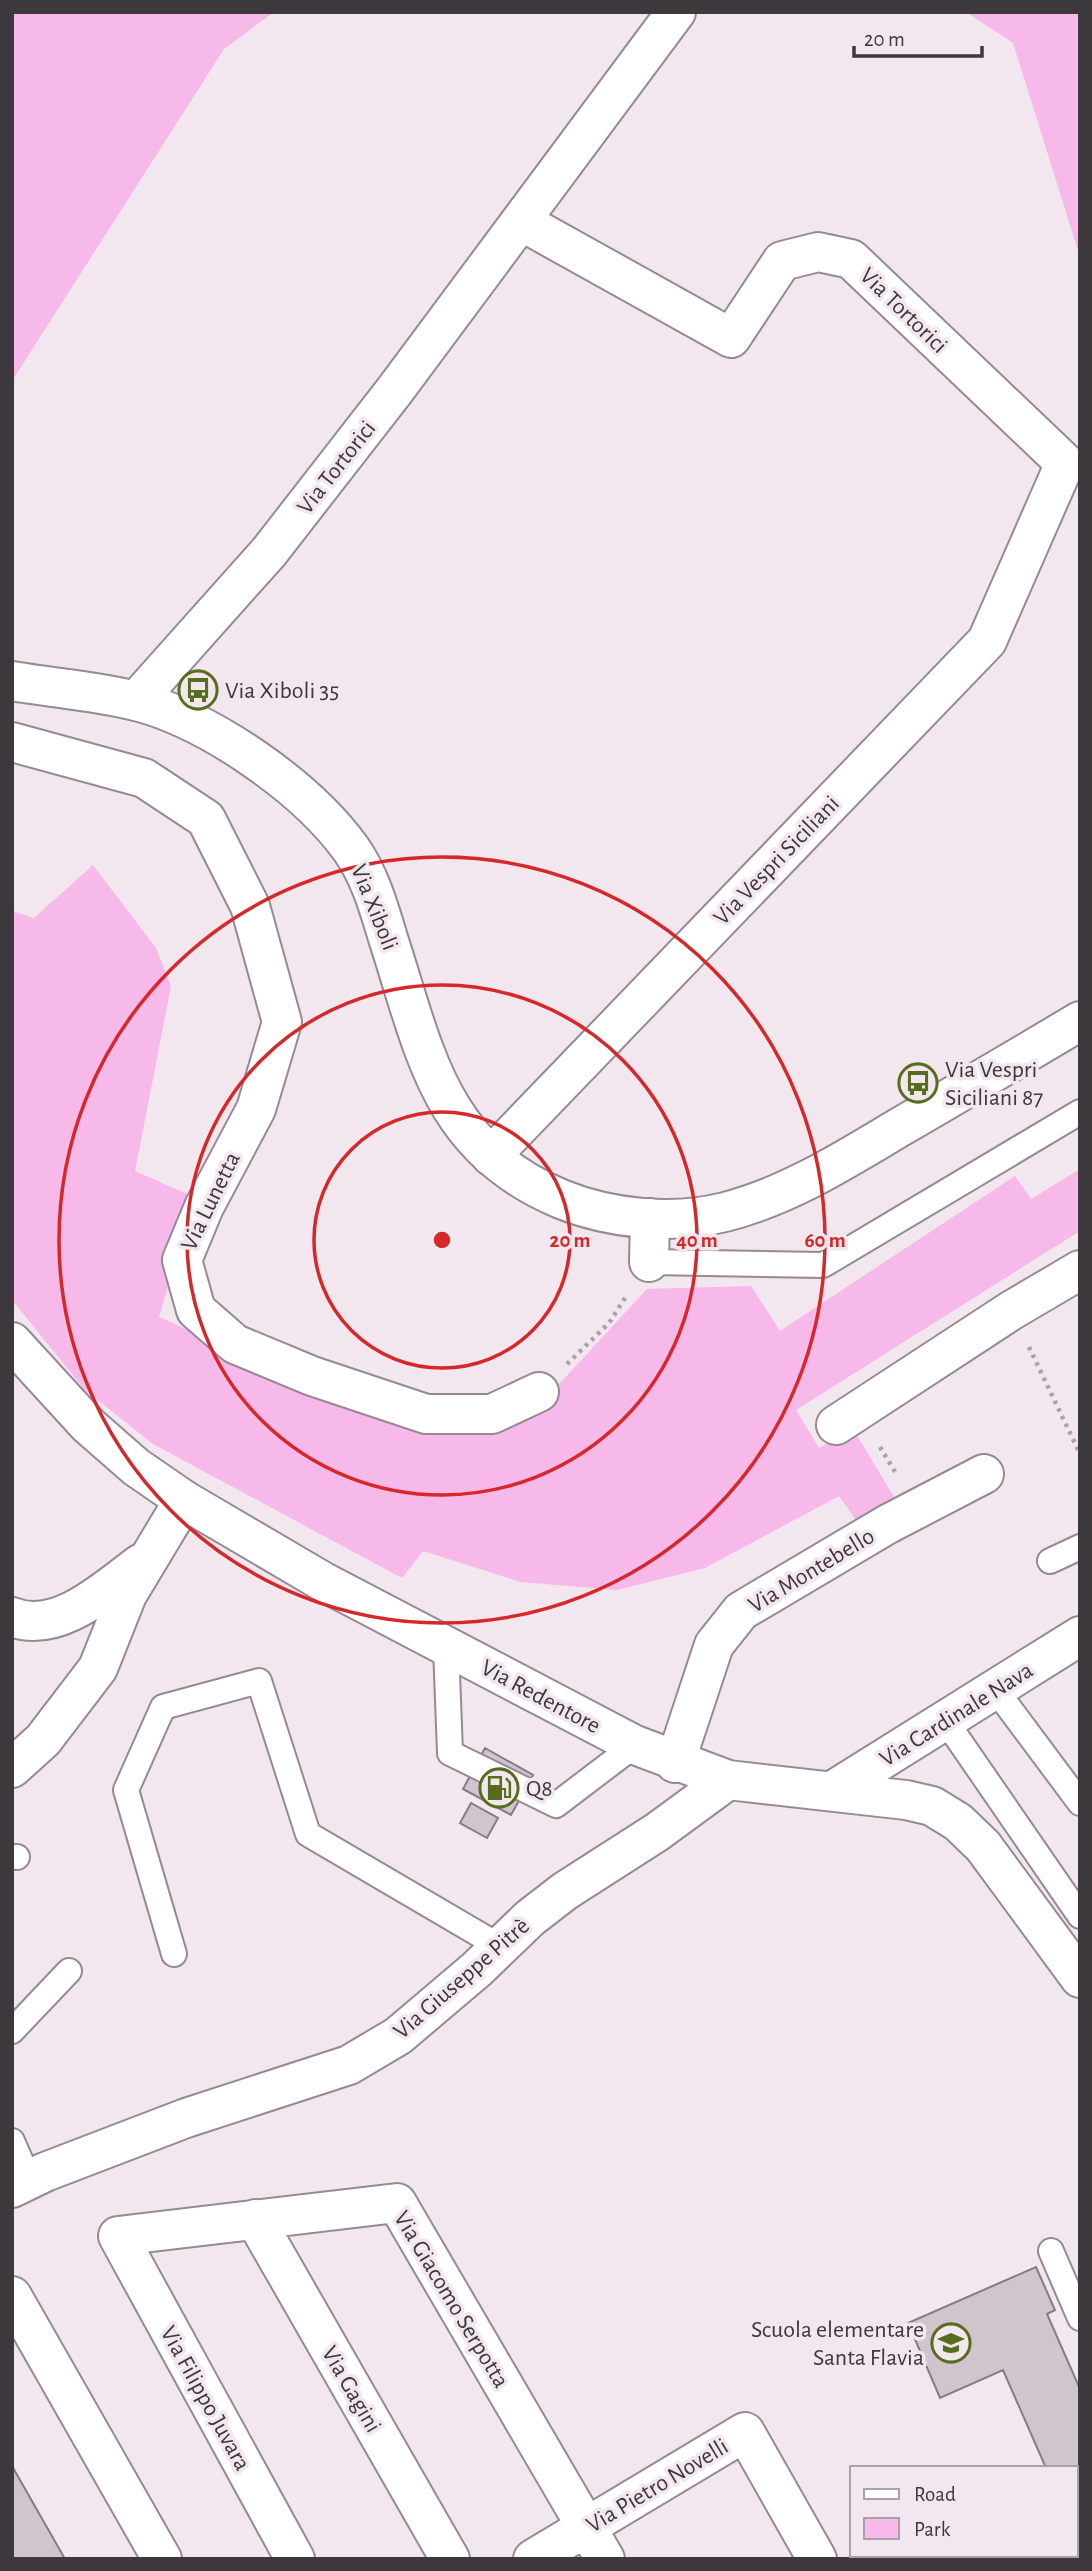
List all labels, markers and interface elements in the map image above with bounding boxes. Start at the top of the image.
scale bar [854,14,982,58]
text: 20 m [864,29,905,50]
street label: Via Tortorici [855,263,952,358]
street label: Via Tortorici [293,416,381,519]
bus stop icon: Via Xiboli 35 [177,669,219,711]
place label: Via Xiboli 35 [225,679,339,703]
street label: Via Vespri Siciliani [709,791,844,930]
street label: Via Xiboli [346,861,402,954]
place label: Via Vespri Siciliani 87 [945,1058,1043,1110]
bus stop icon: Via Vespri Siciliani 87 [897,1062,939,1104]
street label: Via Lunetta [177,1148,245,1254]
centre of rings [430,1228,454,1252]
text: 20 m [550,1230,590,1251]
text: 40 m [676,1230,718,1251]
text: 60 m [804,1230,846,1251]
street label: Via Montebello [744,1524,879,1618]
street label: Via Redentore [477,1655,604,1738]
street label: Via Cardinale Nava [876,1658,1037,1772]
fuel station icon: Q8 [478,1767,520,1809]
place label: Q8 [526,1777,553,1801]
street label: Via Giuseppe Pitrè [389,1914,534,2044]
street label: Via Giacomo Serpotta [389,2207,513,2392]
place label: Scuola elementare Santa Flavia [751,2318,924,2370]
street label: Via Filippo Juvara [156,2322,255,2475]
school or university icon: Scuola elementare Santa Flavia [930,2322,972,2364]
street label: Via Gagini [317,2342,385,2437]
street label: Via Pietro Novelli [582,2434,733,2538]
legend [850,2466,1078,2557]
text: Road [914,2484,956,2505]
text: Park [914,2519,951,2540]

